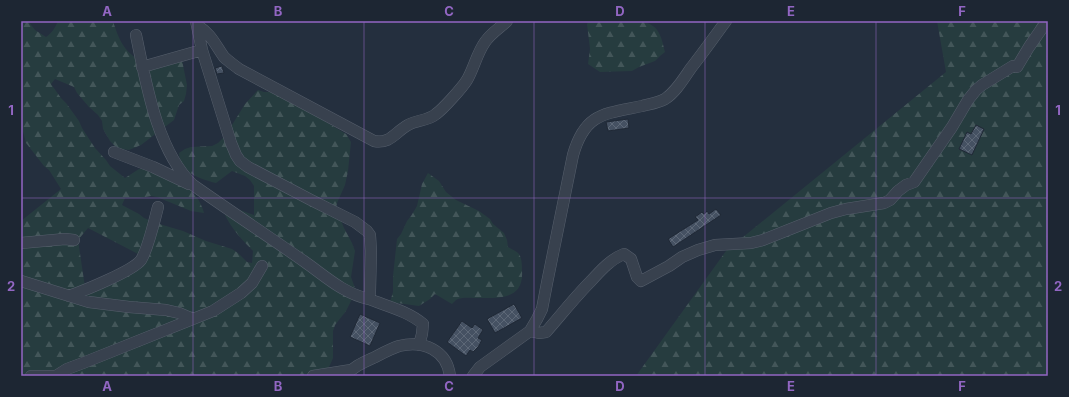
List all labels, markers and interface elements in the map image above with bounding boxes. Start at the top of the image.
text: A [102,3,112,19]
text: B [274,3,283,19]
text: C [444,3,454,19]
text: D [615,3,625,19]
text: E [787,3,795,19]
text: F [958,3,966,19]
text: 1 [8,102,14,118]
text: 1 [1055,102,1061,118]
text: 2 [7,278,15,294]
text: 2 [1054,278,1062,294]
text: A [102,378,112,394]
text: B [274,378,283,394]
text: C [444,378,454,394]
text: D [615,378,625,394]
text: E [787,378,795,394]
text: F [958,378,966,394]

